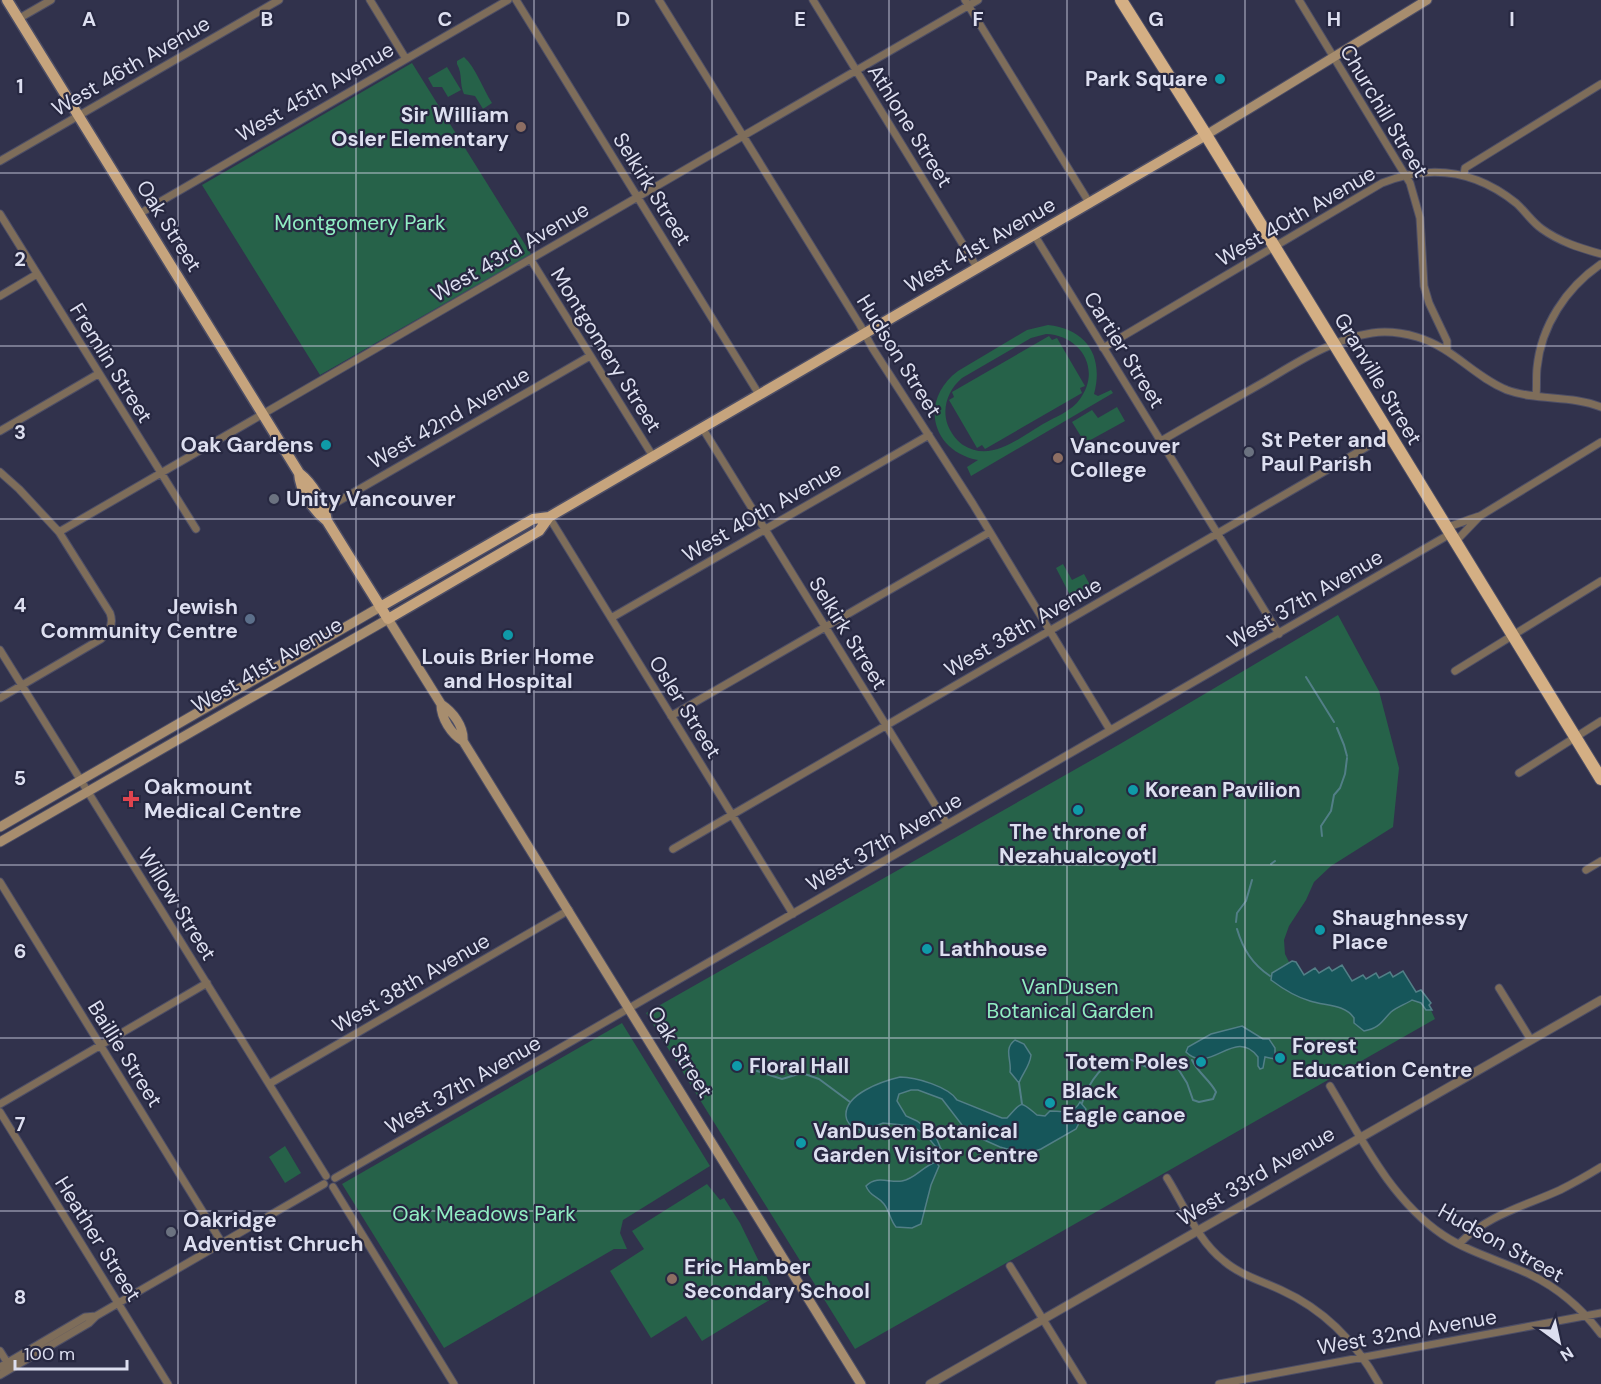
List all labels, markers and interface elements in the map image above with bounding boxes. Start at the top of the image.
text: B [261,6,273,32]
text: C [438,6,452,32]
text: D [616,6,630,32]
text: E [794,6,806,32]
text: F [972,6,984,32]
text: G [1148,6,1164,32]
text: H [1327,6,1341,32]
text: I [1509,6,1515,32]
street label: West 46th Avenue [48,11,214,121]
street label: West 45th Avenue [231,35,399,149]
street label: Churchill Street [1333,39,1435,183]
street label: Athlone Street [861,59,959,193]
place label: Park Square [1085,65,1208,93]
marker: Park Square [1213,72,1227,86]
text: 1 [16,73,24,99]
place label: Sir William Osler Elementary [331,101,509,153]
marker: Sir William Osler Elementary [514,120,528,134]
street label: Selkirk Street [606,127,698,251]
street label: West 40th Avenue [1211,159,1381,273]
street label: Oak Street [130,175,208,277]
street label: West 41st Avenue [900,190,1061,300]
street label: West 43rd Avenue [426,195,594,309]
park label: Montgomery Park [274,209,446,237]
text: 2 [14,246,26,272]
street label: Montgomery Street [544,262,668,438]
street label: Cartier Street [1077,286,1171,414]
street label: Hudson Street [850,289,948,423]
street label: Fremlin Street [63,298,159,428]
street label: Granville Street [1328,308,1428,450]
street label: West 42nd Avenue [363,360,535,476]
text: 3 [14,419,26,445]
place label: St Peter and Paul Parish [1261,426,1387,478]
place label: Oak Gardens [181,431,314,459]
place label: Vancouver College [1070,432,1180,484]
marker: Oak Gardens [319,438,333,452]
marker: St Peter and Paul Parish [1242,445,1256,459]
marker: Vancouver College [1051,451,1065,465]
street label: West 40th Avenue [677,455,847,569]
place label: Unity Vancouver [286,485,456,513]
marker: Unity Vancouver [267,492,281,506]
street label: West 37th Avenue [1222,543,1388,655]
street label: West 38th Avenue [939,570,1107,684]
street label: Selkirk Street [802,571,894,695]
text: 4 [14,592,27,618]
place label: Jewish Community Centre [41,593,238,645]
street label: West 41st Avenue [187,610,348,720]
marker: Jewish Community Centre [243,612,257,626]
marker: Louis Brier Home and Hospital [501,628,515,642]
place label: Louis Brier Home and Hospital [422,643,594,695]
street label: Osler Street [642,650,728,764]
text: 5 [14,765,26,791]
place label: Oakmount Medical Centre [144,773,302,825]
place label: Korean Pavilion [1145,776,1301,804]
marker: Korean Pavilion [1126,783,1140,797]
street label: West 37th Avenue [801,786,967,898]
marker: Oakmount Medical Centre [122,790,140,808]
marker: The throne of Nezahualcoyotl [1071,803,1085,817]
place label: The throne of Nezahualcoyotl [999,818,1157,870]
street label: Willow Street [131,842,223,966]
place label: Shaughnessy Place [1332,904,1469,956]
marker: Shaughnessy Place [1313,923,1327,937]
street label: West 38th Avenue [327,926,495,1040]
place label: Lathhouse [939,935,1048,963]
text: 6 [14,938,26,964]
marker: Lathhouse [920,942,934,956]
park label: VanDusen Botanical Garden [986,973,1154,1025]
street label: Baillie Street [81,995,169,1113]
street label: Oak Street [641,1001,719,1103]
street label: West 37th Avenue [380,1029,546,1141]
place label: Forest Education Centre [1292,1032,1473,1084]
place label: Totem Poles [1065,1048,1189,1076]
marker: Forest Education Centre [1273,1051,1287,1065]
place label: Floral Hall [749,1052,849,1080]
marker: Totem Poles [1194,1055,1208,1069]
marker: Floral Hall [730,1059,744,1073]
place label: Black Eagle canoe [1062,1077,1186,1129]
marker: Black Eagle canoe [1043,1096,1057,1110]
text: 7 [15,1111,26,1137]
place label: VanDusen Botanical Garden Visitor Centre [813,1117,1038,1169]
street label: West 33rd Avenue [1172,1119,1340,1232]
marker: VanDusen Botanical Garden Visitor Centre [794,1136,808,1150]
street label: Heather Street [48,1171,148,1307]
street label: Hudson Street [1433,1197,1569,1289]
park label: Oak Meadows Park [392,1200,576,1228]
place label: Oakridge Adventist Chruch [183,1206,364,1258]
marker: Oakridge Adventist Chruch [164,1225,178,1239]
place label: Eric Hamber Secondary School [684,1253,870,1305]
marker: Eric Hamber Secondary School [665,1272,679,1286]
text: 8 [14,1284,26,1310]
street label: West 32nd Avenue [1315,1302,1499,1362]
north arrow [1529,1312,1589,1372]
scale bar [15,1333,128,1371]
text: 100 m [24,1342,75,1366]
text: N [1556,1342,1578,1366]

